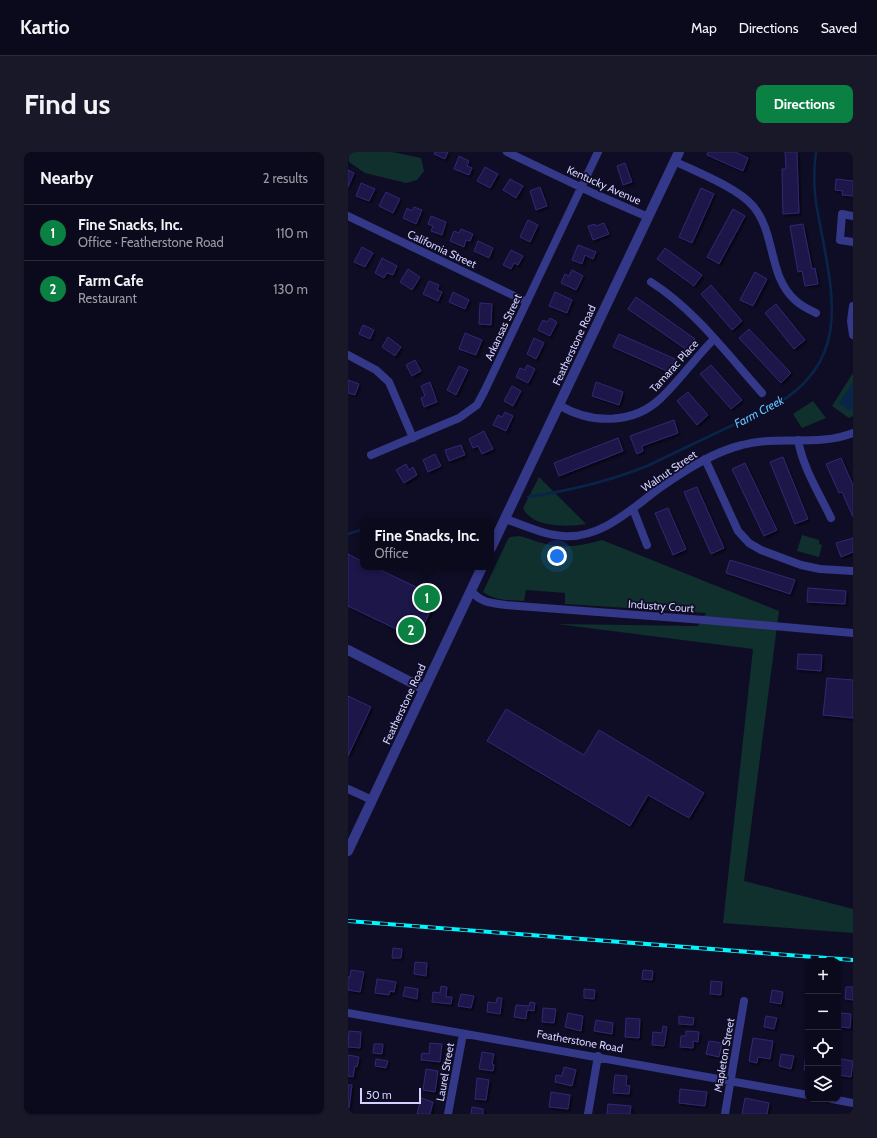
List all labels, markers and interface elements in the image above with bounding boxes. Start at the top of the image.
text: Kartio [20,16,69,39]
text: Map [691,19,717,37]
text: Directions [739,19,799,37]
text: Saved [821,19,857,37]
button: Directions [756,85,853,123]
text: Find us [24,87,110,121]
street label: Kentucky Avenue [565,162,644,208]
text: Nearby [40,168,93,188]
text: 2 results [263,170,308,186]
text: Fine Snacks, Inc. [78,216,183,234]
text: 1 [51,225,55,241]
text: 110 m [276,225,308,241]
street label: California Street [405,227,479,271]
text: Office · Featherstone Road [78,234,224,250]
text: Farm Cafe [78,272,143,290]
text: 2 [50,281,56,297]
text: 130 m [273,281,308,297]
text: Restaurant [78,290,137,306]
street label: Arkansas Street [482,291,525,362]
street label: Featherstone Road [549,303,599,387]
street label: Tamarac Place [647,336,702,395]
water label: Farm Creek [731,392,787,431]
street label: Walnut Street [638,447,700,495]
popup [360,518,494,570]
text: Fine Snacks, Inc. [375,527,479,545]
text: Office [375,545,408,561]
your location [547,546,567,566]
pin: 1 [414,583,440,613]
street label: Industry Court [628,597,695,615]
pin: 2 [398,615,424,645]
street label: Featherstone Road [379,662,429,746]
map controls [805,958,841,1102]
button: + [805,958,841,994]
button: − [805,994,841,1030]
street label: Mapleton Street [711,1017,737,1093]
street label: Featherstone Road [536,1027,624,1055]
button: locate [805,1030,841,1066]
street label: Laurel Street [433,1042,457,1102]
button: layers [805,1066,841,1102]
scale bar [360,1086,421,1105]
text: 50 m [366,1088,392,1102]

